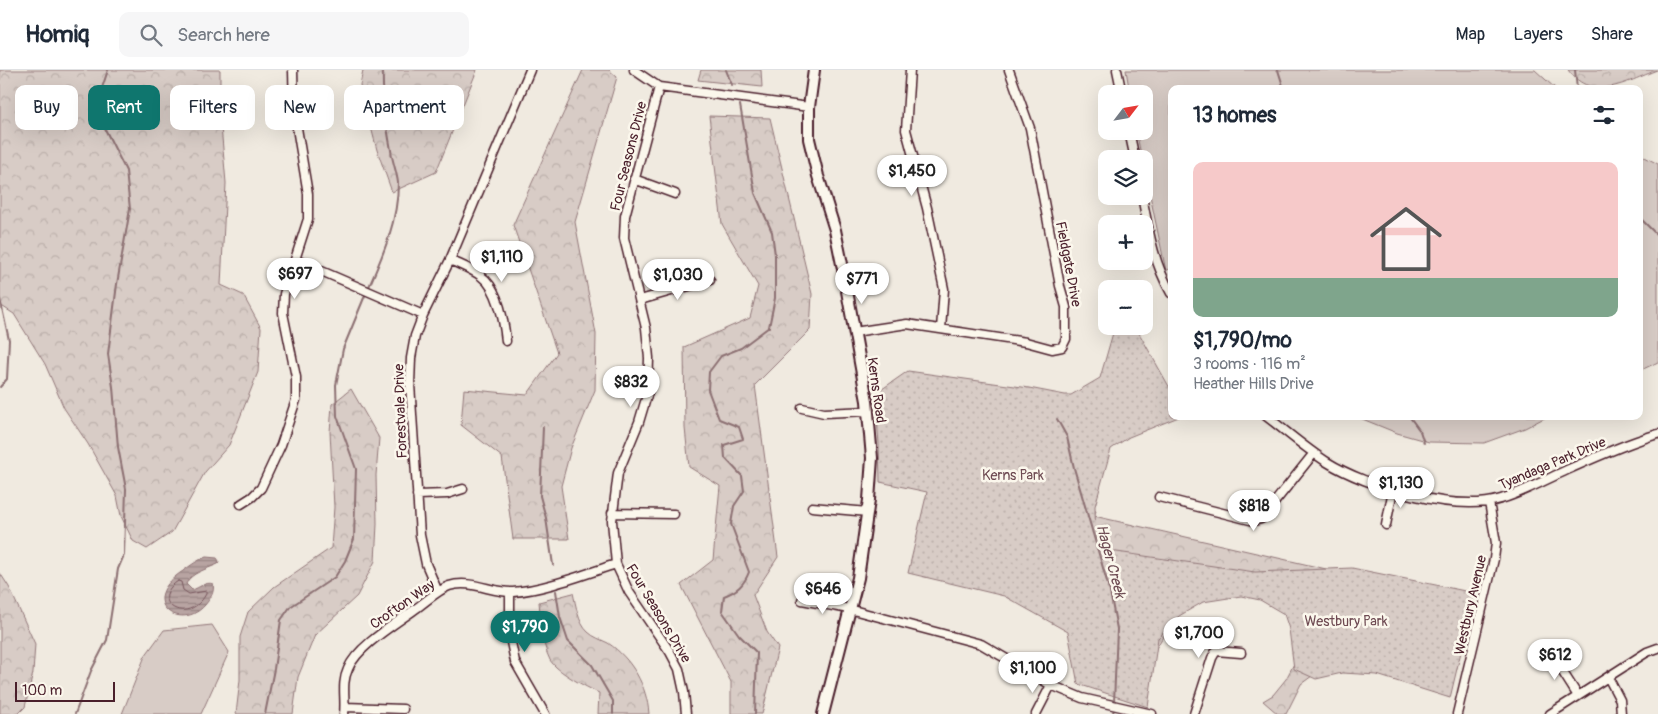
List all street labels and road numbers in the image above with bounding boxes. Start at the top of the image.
street label: Four Seasons Drive [607,99,650,213]
street label: Fieldgate Drive [1052,220,1085,308]
street label: Kerns Road [863,356,890,424]
street label: Forestvale Drive [390,363,411,459]
street label: Tyandaga Park Drive [1496,433,1608,494]
street label: Westbury Avenue [1451,554,1490,657]
street label: Four Seasons Drive [622,561,695,666]
street label: Crofton Way [367,576,438,633]

